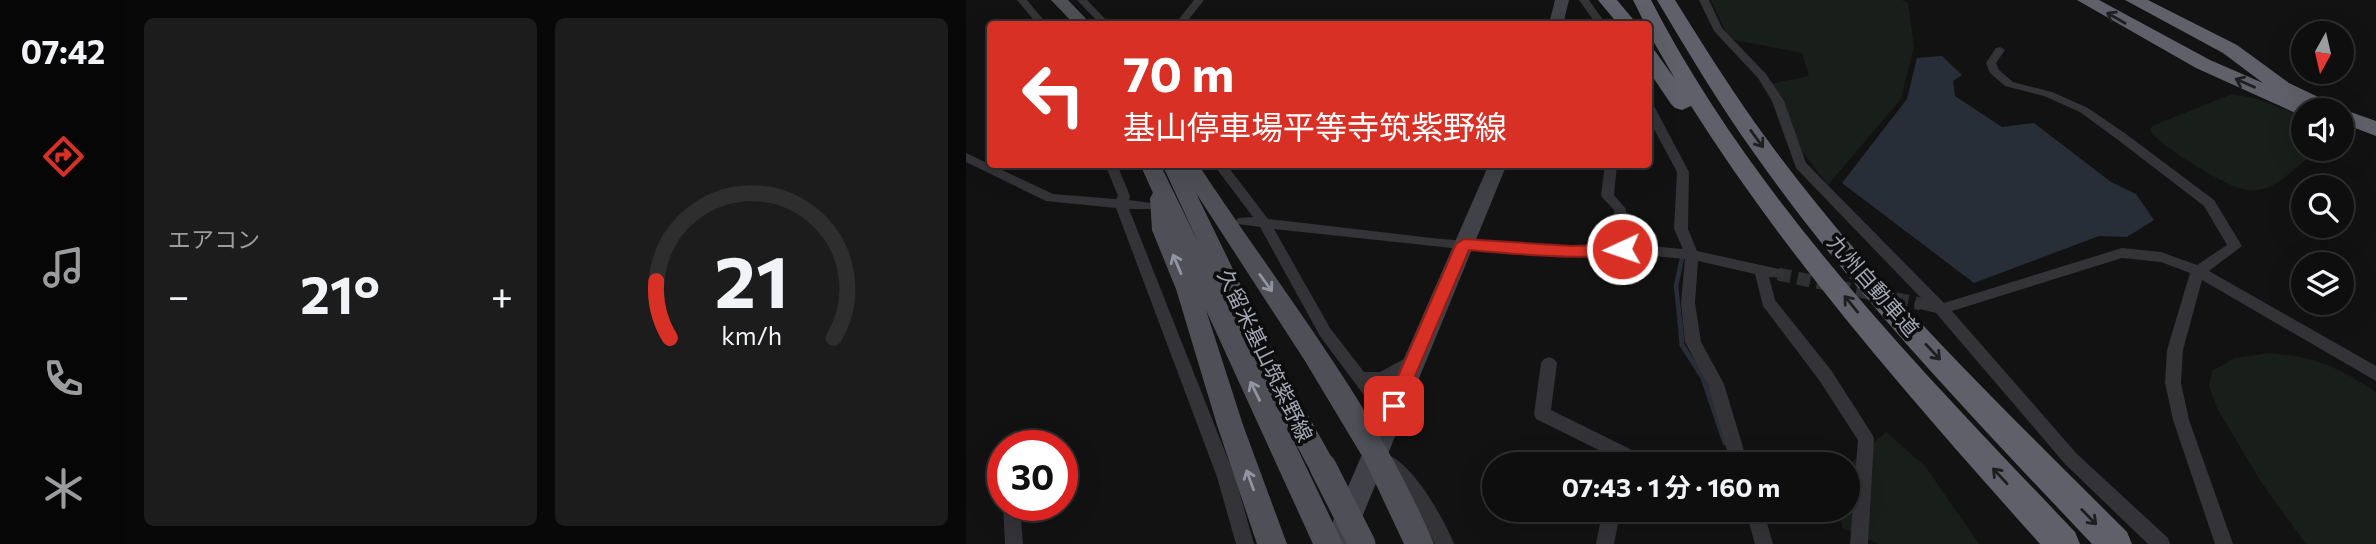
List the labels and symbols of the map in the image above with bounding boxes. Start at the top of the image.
one-way arrow [2107,11,2127,25]
north arrow [2291,21,2354,84]
one-way arrow [2235,76,2256,89]
one-way arrow [1749,129,1764,148]
position arrow [1585,212,1659,286]
street label: 九州自動車道 [1823,229,1925,341]
one-way arrow [1170,254,1183,275]
street label: 久留米基山筑紫野線 [1213,265,1319,445]
one-way arrow [1259,273,1273,292]
one-way arrow [1843,296,1859,314]
one-way arrow [1925,343,1941,361]
pin [1364,376,1424,436]
one-way arrow [1248,381,1261,402]
speed limit sign: 30 [987,430,1078,521]
one-way arrow [1992,467,2008,485]
one-way arrow [1243,469,1255,491]
one-way arrow [2081,508,2098,525]

